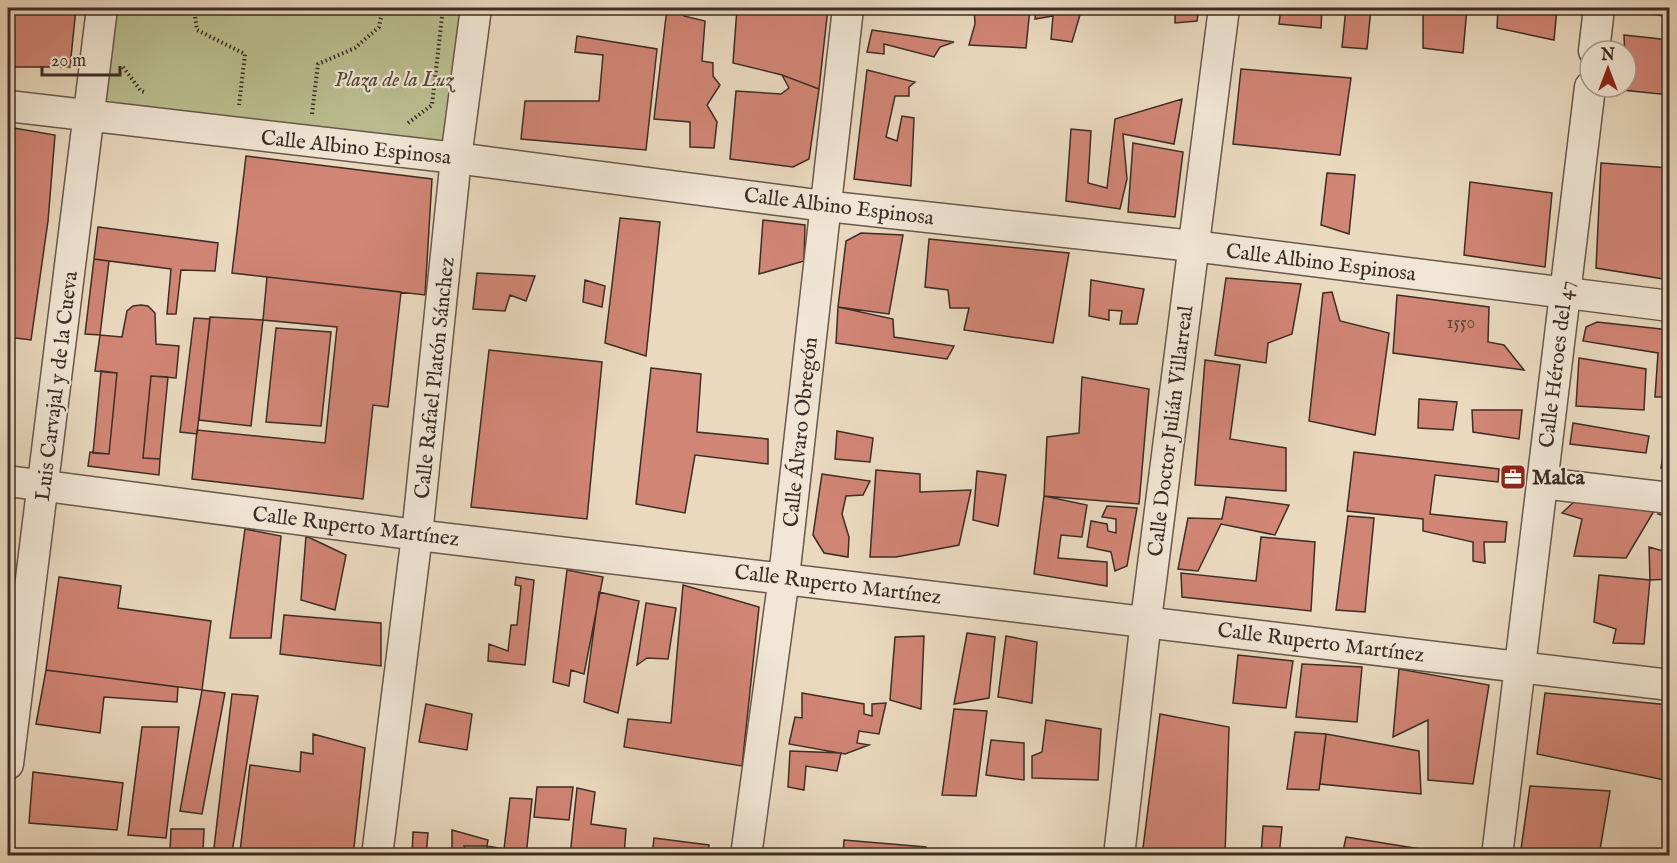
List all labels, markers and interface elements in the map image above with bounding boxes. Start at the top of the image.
scale bar [42,39,120,77]
north arrow [1578,39,1638,99]
text: N [1600,46,1615,66]
text: 20 m [51,50,86,73]
park label: Plaza de la Luz [334,67,456,94]
street label: Calle Albino Espinosa [259,125,453,172]
street label: Calle Albino Espinosa [742,182,936,233]
street label: Calle Albino Espinosa [1224,238,1418,289]
street label: Calle Rafael Platón Sánchez [409,256,462,500]
street label: Luis Carvajal y de la Cueva [30,269,85,503]
street label: Calle Héroes del 47 [1534,279,1581,449]
street label: Calle Doctor Julián Villarreal [1143,304,1200,558]
house number: 1550 [1447,312,1475,335]
street label: Calle Álvaro Obregón [777,336,825,529]
office icon: Malca [1498,462,1528,492]
place label: Malca [1532,465,1586,492]
street label: Calle Ruperto Martínez [251,501,461,554]
street label: Calle Ruperto Martínez [733,559,943,612]
street label: Calle Ruperto Martínez [1216,617,1426,670]

